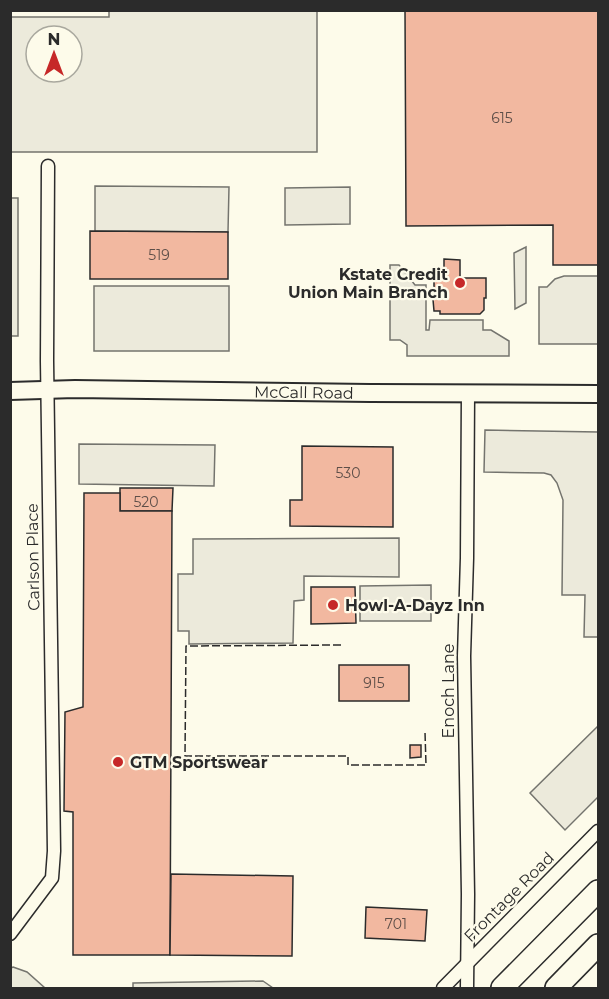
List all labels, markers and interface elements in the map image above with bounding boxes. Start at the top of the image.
north arrow [24,24,84,84]
text: N [48,30,60,49]
house number: 615 [491,109,513,127]
house number: 519 [148,246,170,264]
place label: Kstate Credit Union Main Branch [288,265,448,302]
marker: Kstate Credit Union Main Branch [453,276,467,290]
street label: McCall Road [254,382,354,402]
house number: 530 [335,464,361,482]
house number: 520 [133,493,159,511]
street label: Carlson Place [23,503,43,611]
place label: Howl-A-Dayz Inn [345,596,485,615]
marker: Howl-A-Dayz Inn [326,598,340,612]
street label: Enoch Lane [439,644,458,738]
house number: 915 [363,674,385,692]
place label: GTM Sportswear [130,753,268,772]
marker: GTM Sportswear [111,755,125,769]
street label: Frontage Road [460,848,558,946]
house number: 701 [385,915,407,933]

